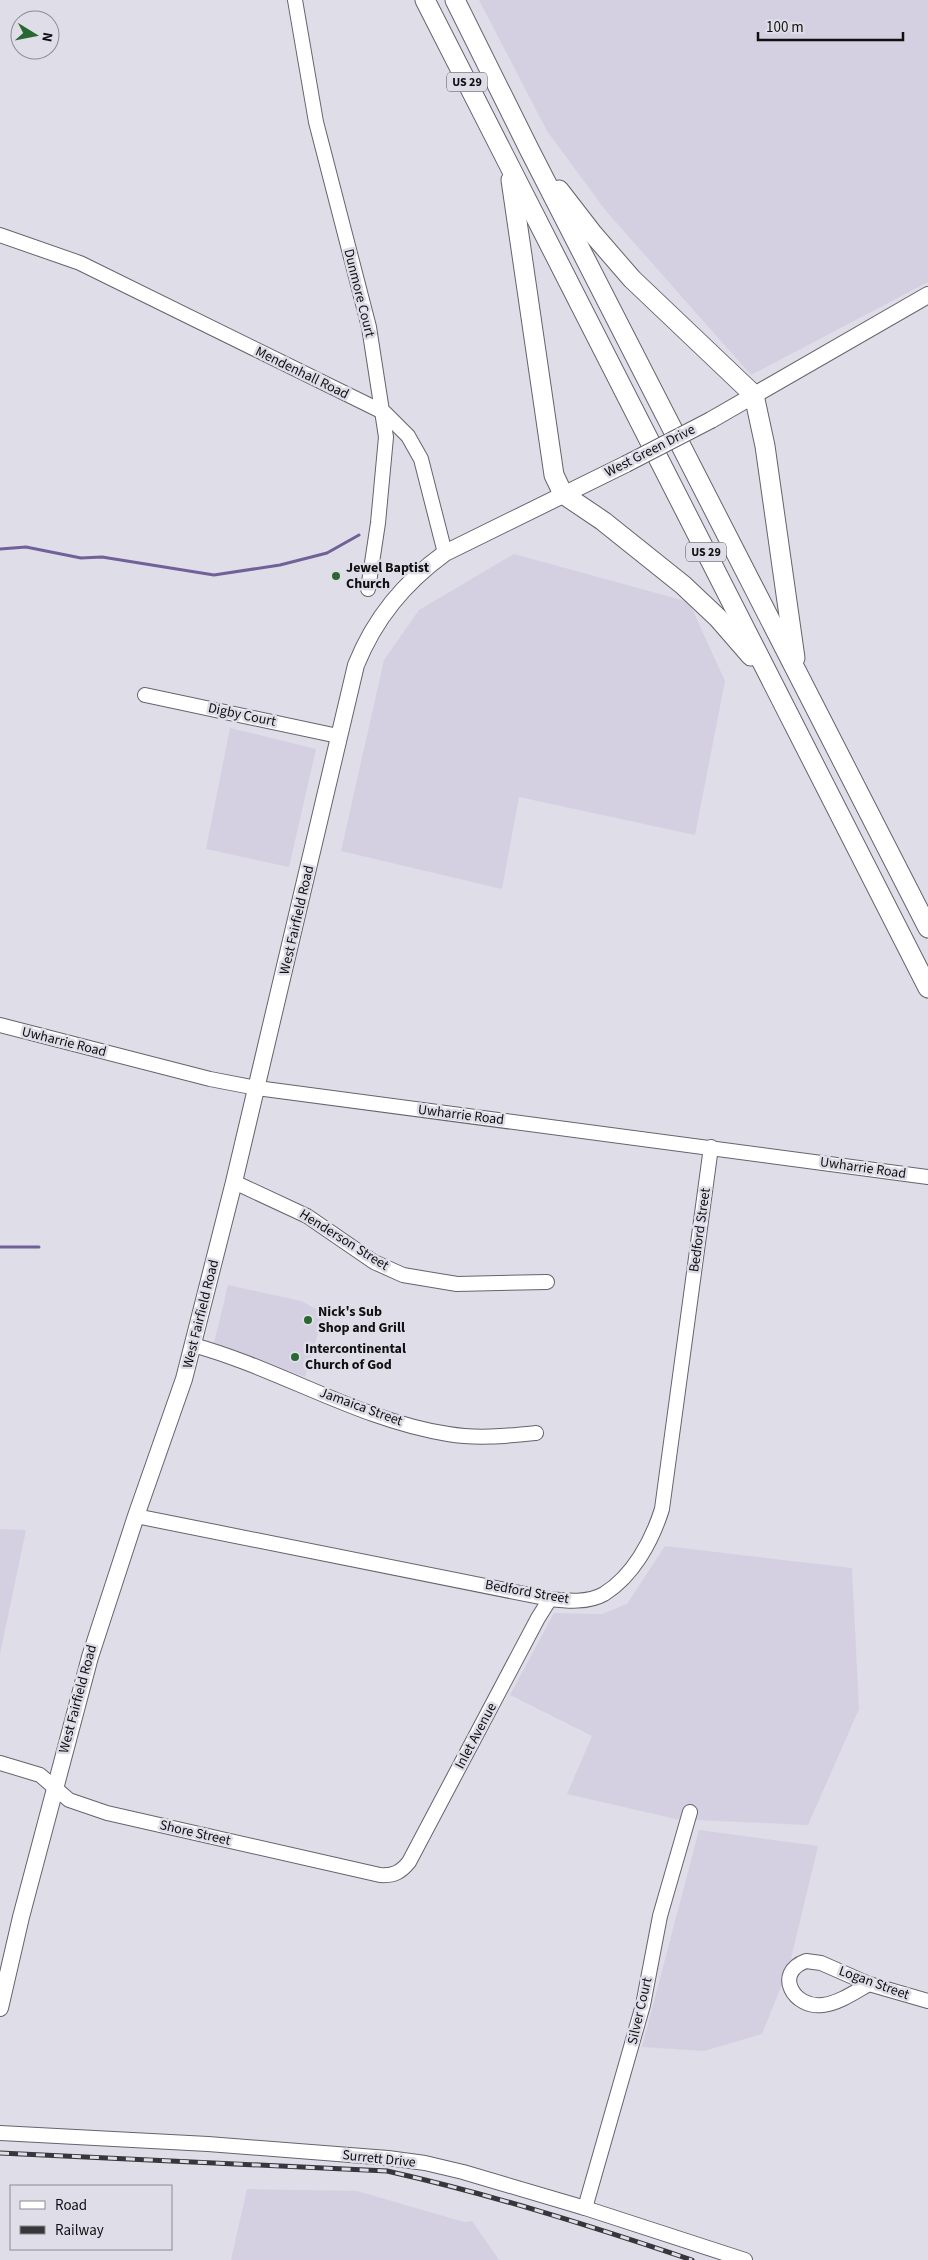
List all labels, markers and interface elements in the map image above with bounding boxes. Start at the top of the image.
north arrow [10,10,60,60]
scale bar [758,10,903,42]
text: 100 m [766,17,804,38]
text: N [36,31,57,43]
road number: US 29 [447,72,487,91]
street label: Dunmore Court [338,247,380,340]
street label: Mendenhall Road [252,342,352,404]
street label: West Green Drive [601,420,699,482]
road number: US 29 [686,542,726,562]
place label: Jewel Baptist Church [346,558,430,594]
marker: Jewel Baptist Church [330,570,342,582]
street label: Digby Court [206,698,278,732]
street label: West Fairfield Road [275,863,319,977]
street label: Uwharrie Road [20,1022,108,1062]
street label: Uwharrie Road [417,1100,505,1130]
street label: Uwharrie Road [819,1152,907,1184]
street label: Bedford Street [684,1186,716,1273]
street label: Henderson Street [295,1204,393,1276]
street label: West Fairfield Road [178,1257,224,1371]
place label: Nick's Sub Shop and Grill [318,1302,405,1338]
marker: Nick's Sub Shop and Grill [302,1314,314,1326]
place label: Intercontinental Church of God [305,1339,406,1375]
marker: Intercontinental Church of God [289,1351,301,1363]
street label: Jamaica Street [317,1383,406,1431]
street label: Bedford Street [483,1575,571,1609]
street label: West Fairfield Road [54,1643,102,1755]
street label: Inlet Avenue [450,1699,502,1773]
street label: Shore Street [158,1815,233,1851]
street label: Logan Street [836,1961,912,2005]
street label: Silver Court [623,1975,657,2047]
street label: Surrett Drive [341,2145,417,2173]
legend [10,2185,172,2250]
text: Road [55,2195,87,2216]
text: Railway [55,2220,104,2241]

